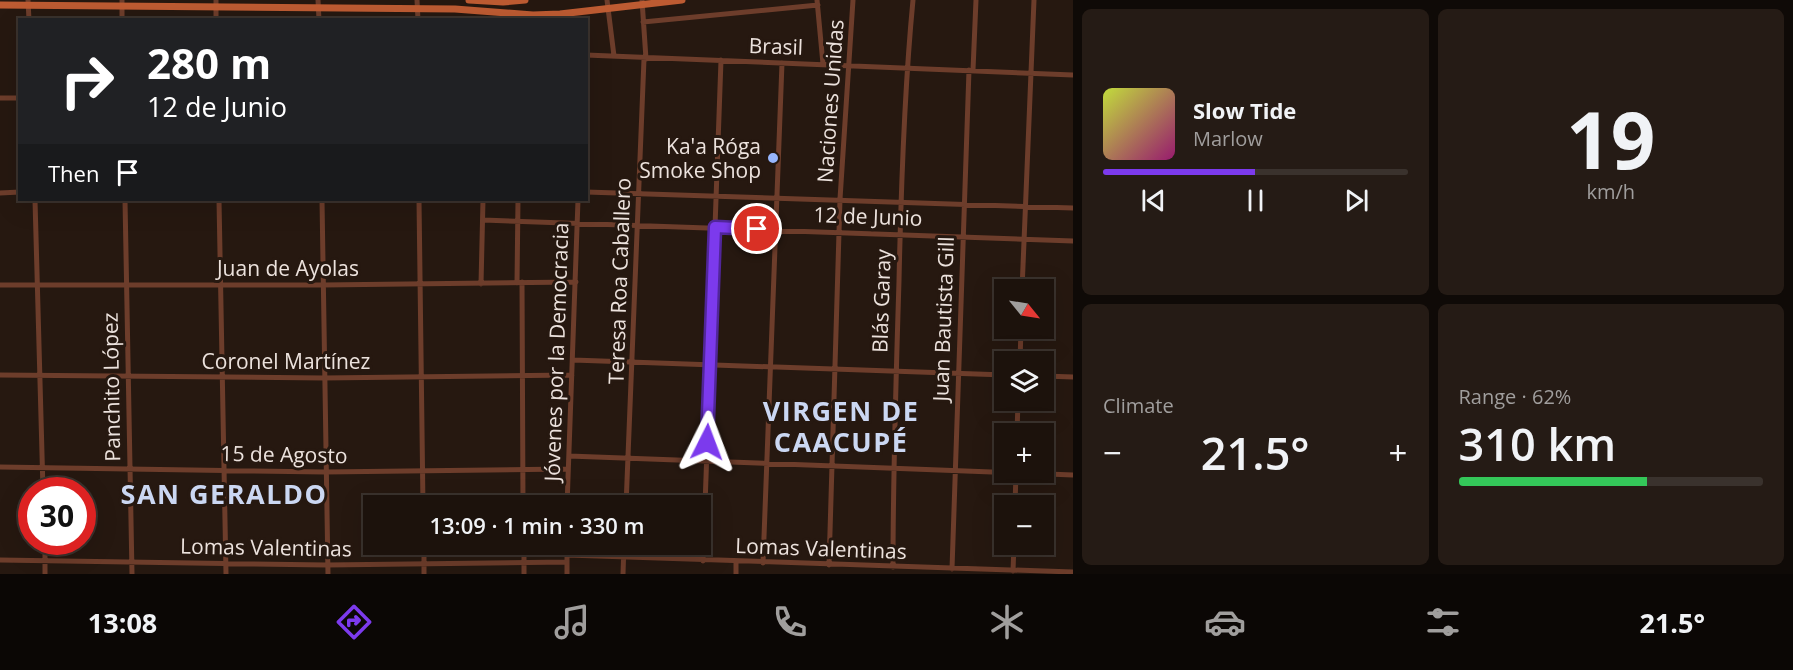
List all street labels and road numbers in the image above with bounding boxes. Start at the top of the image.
street label: Naciones Unidas [810,18,850,184]
street label: Brasil [748,31,804,61]
street label: Teresa Roa Caballero [601,177,637,385]
street label: 12 de Junio [813,200,923,232]
street label: Jóvenes por la Democracia [537,222,575,484]
street label: Juan Bautista Gill [926,236,960,404]
street label: Blás Garay [865,248,897,353]
street label: Juan de Ayolas [215,254,359,282]
street label: Panchito López [96,312,126,462]
street label: Coronel Martínez [202,347,371,375]
street label: 15 de Agosto [220,439,348,469]
street label: Lomas Valentinas [735,531,907,565]
street label: Lomas Valentinas [180,532,352,562]

